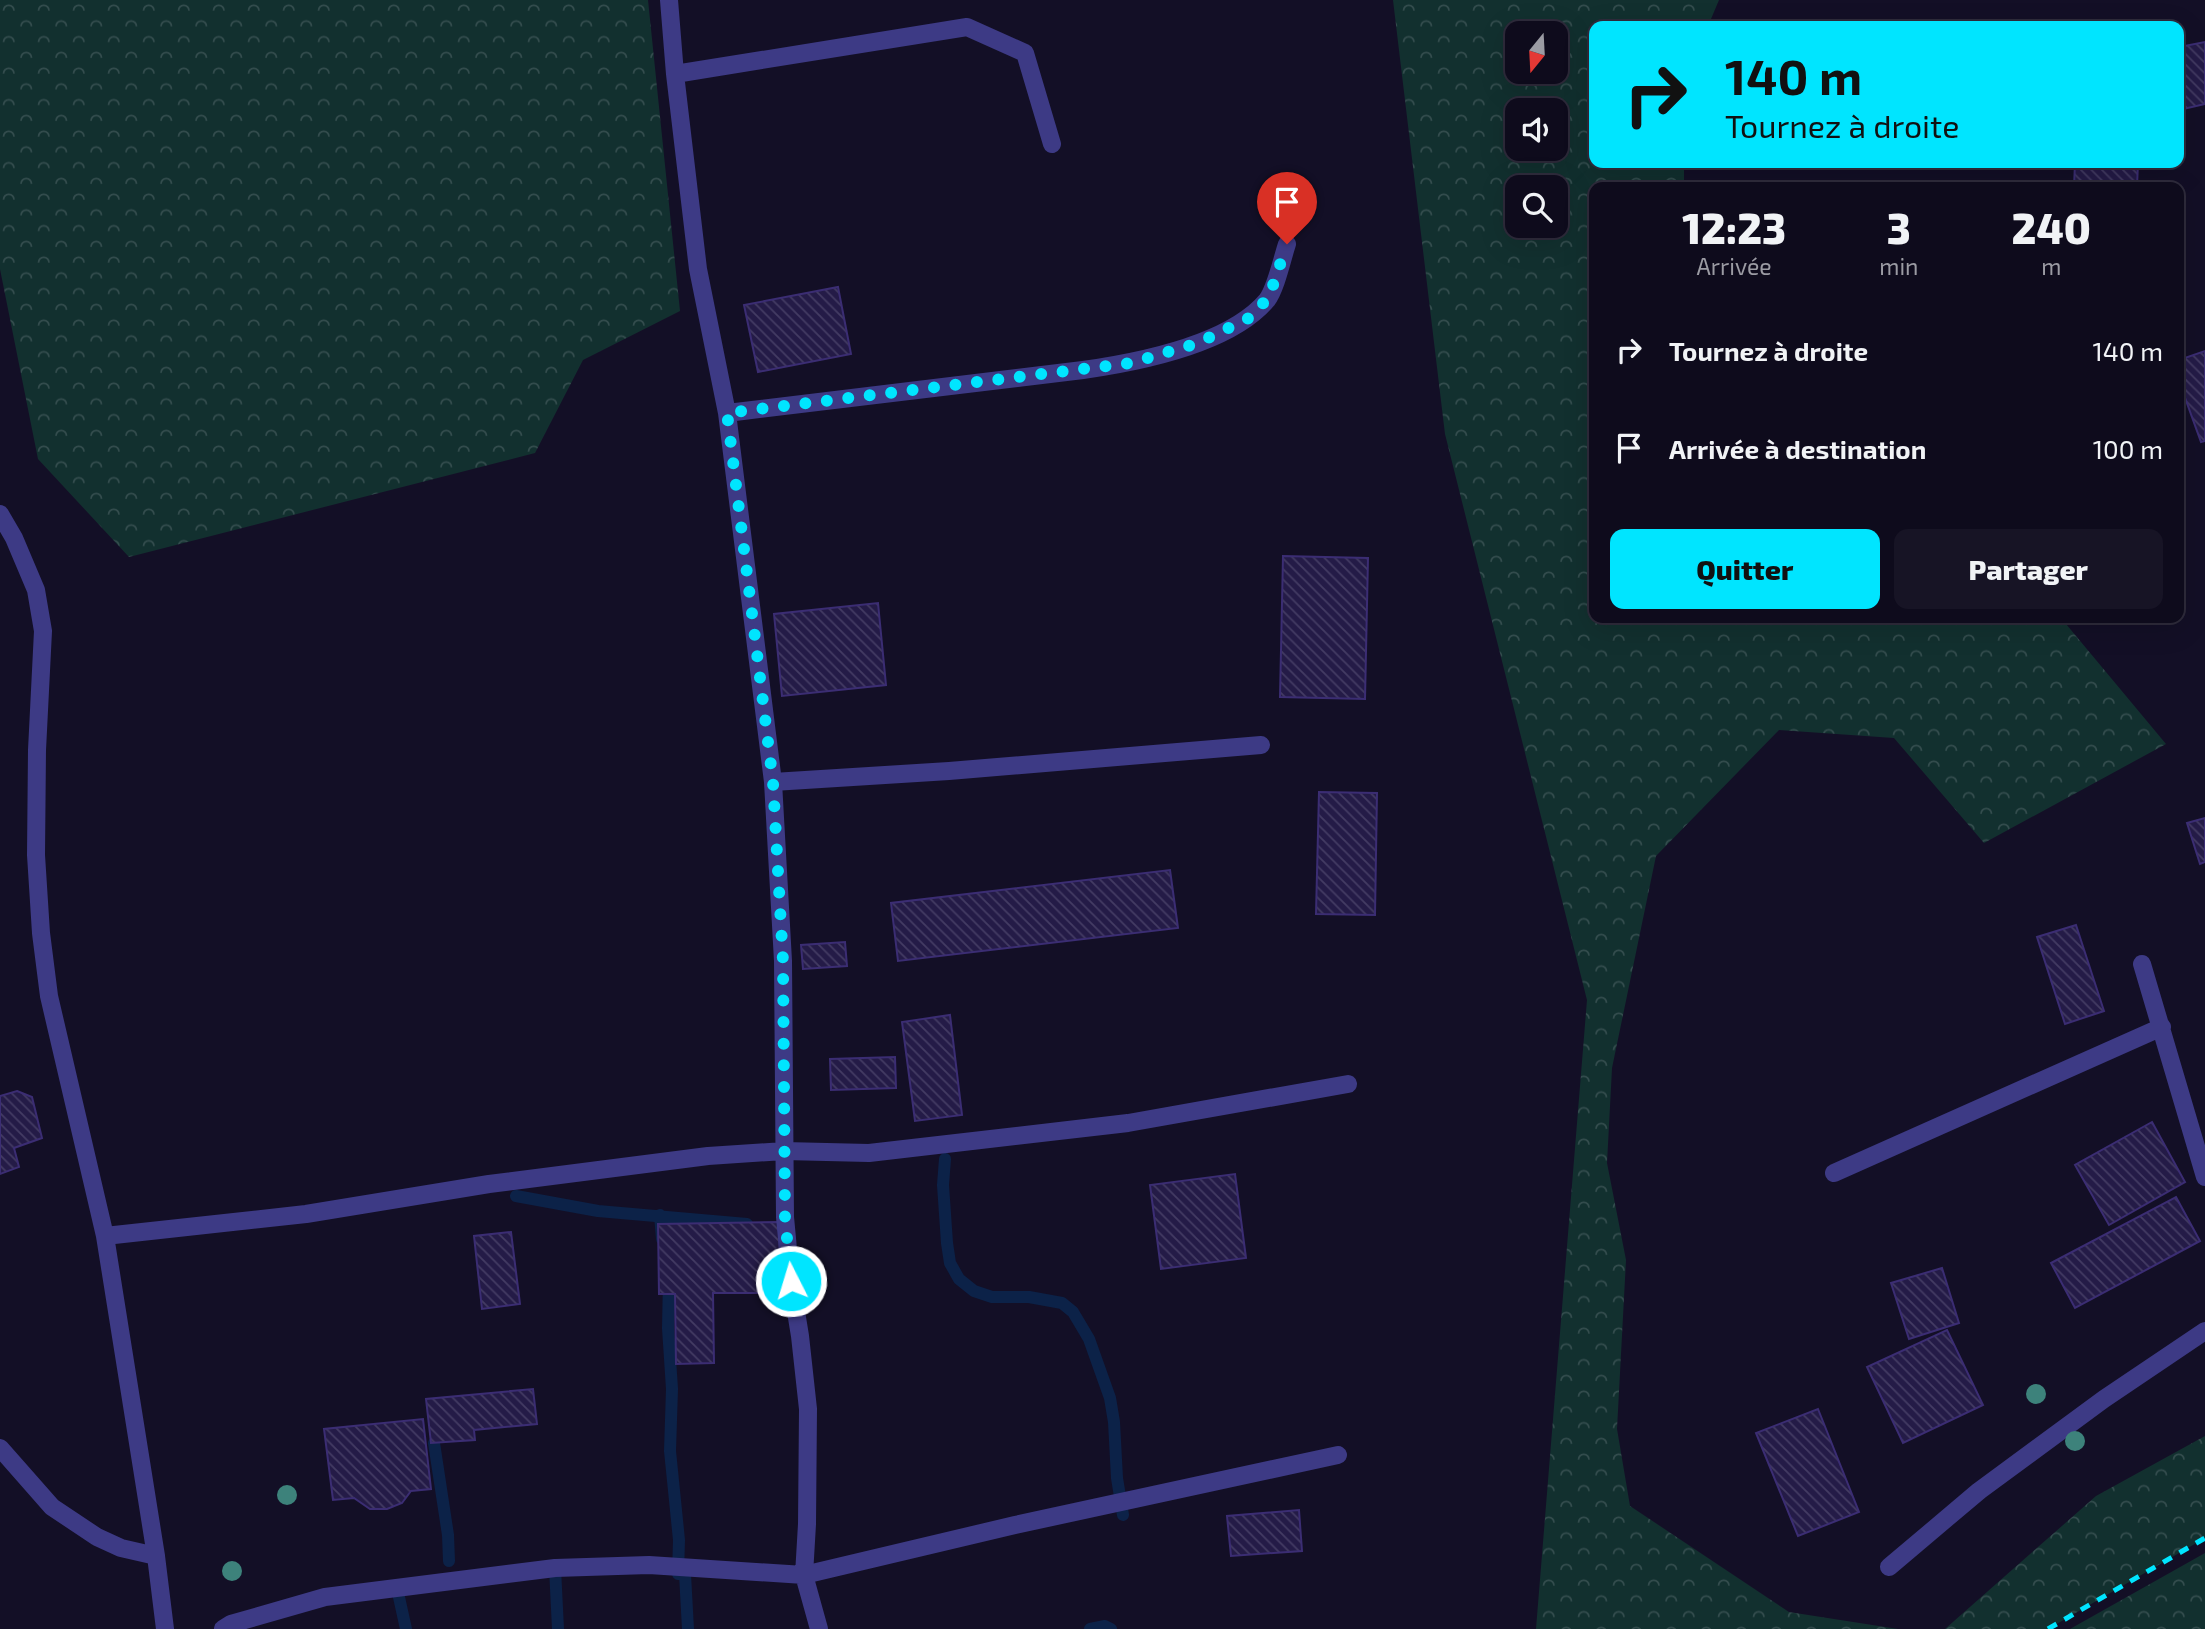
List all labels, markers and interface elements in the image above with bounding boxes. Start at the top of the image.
north arrow [1505,21,1568,84]
map controls [1505,21,1568,238]
text: 140 m [1725,46,1862,105]
icon: right [1610,49,1701,140]
button: sound [1505,98,1568,161]
text: Tournez à droite [1725,106,1959,144]
pin [1257,172,1317,244]
button: search [1505,175,1568,238]
icon: arrive [1268,183,1306,221]
text: 12:23 [1682,202,1786,252]
text: 3 [1887,202,1911,252]
text: 240 [2012,202,2091,252]
text: Arrivée [1697,252,1772,280]
text: min [1879,252,1918,280]
text: m [2041,252,2061,280]
icon: right [1610,331,1648,369]
text: Tournez à droite [1669,335,1868,366]
text: 140 m [2092,335,2163,366]
icon: arrive [1610,429,1648,467]
text: Arrivée à destination [1669,433,1926,464]
text: 100 m [2093,433,2163,464]
button: Quitter [1610,529,1880,609]
button: Partager [1894,529,2163,609]
position arrow [754,1244,828,1318]

